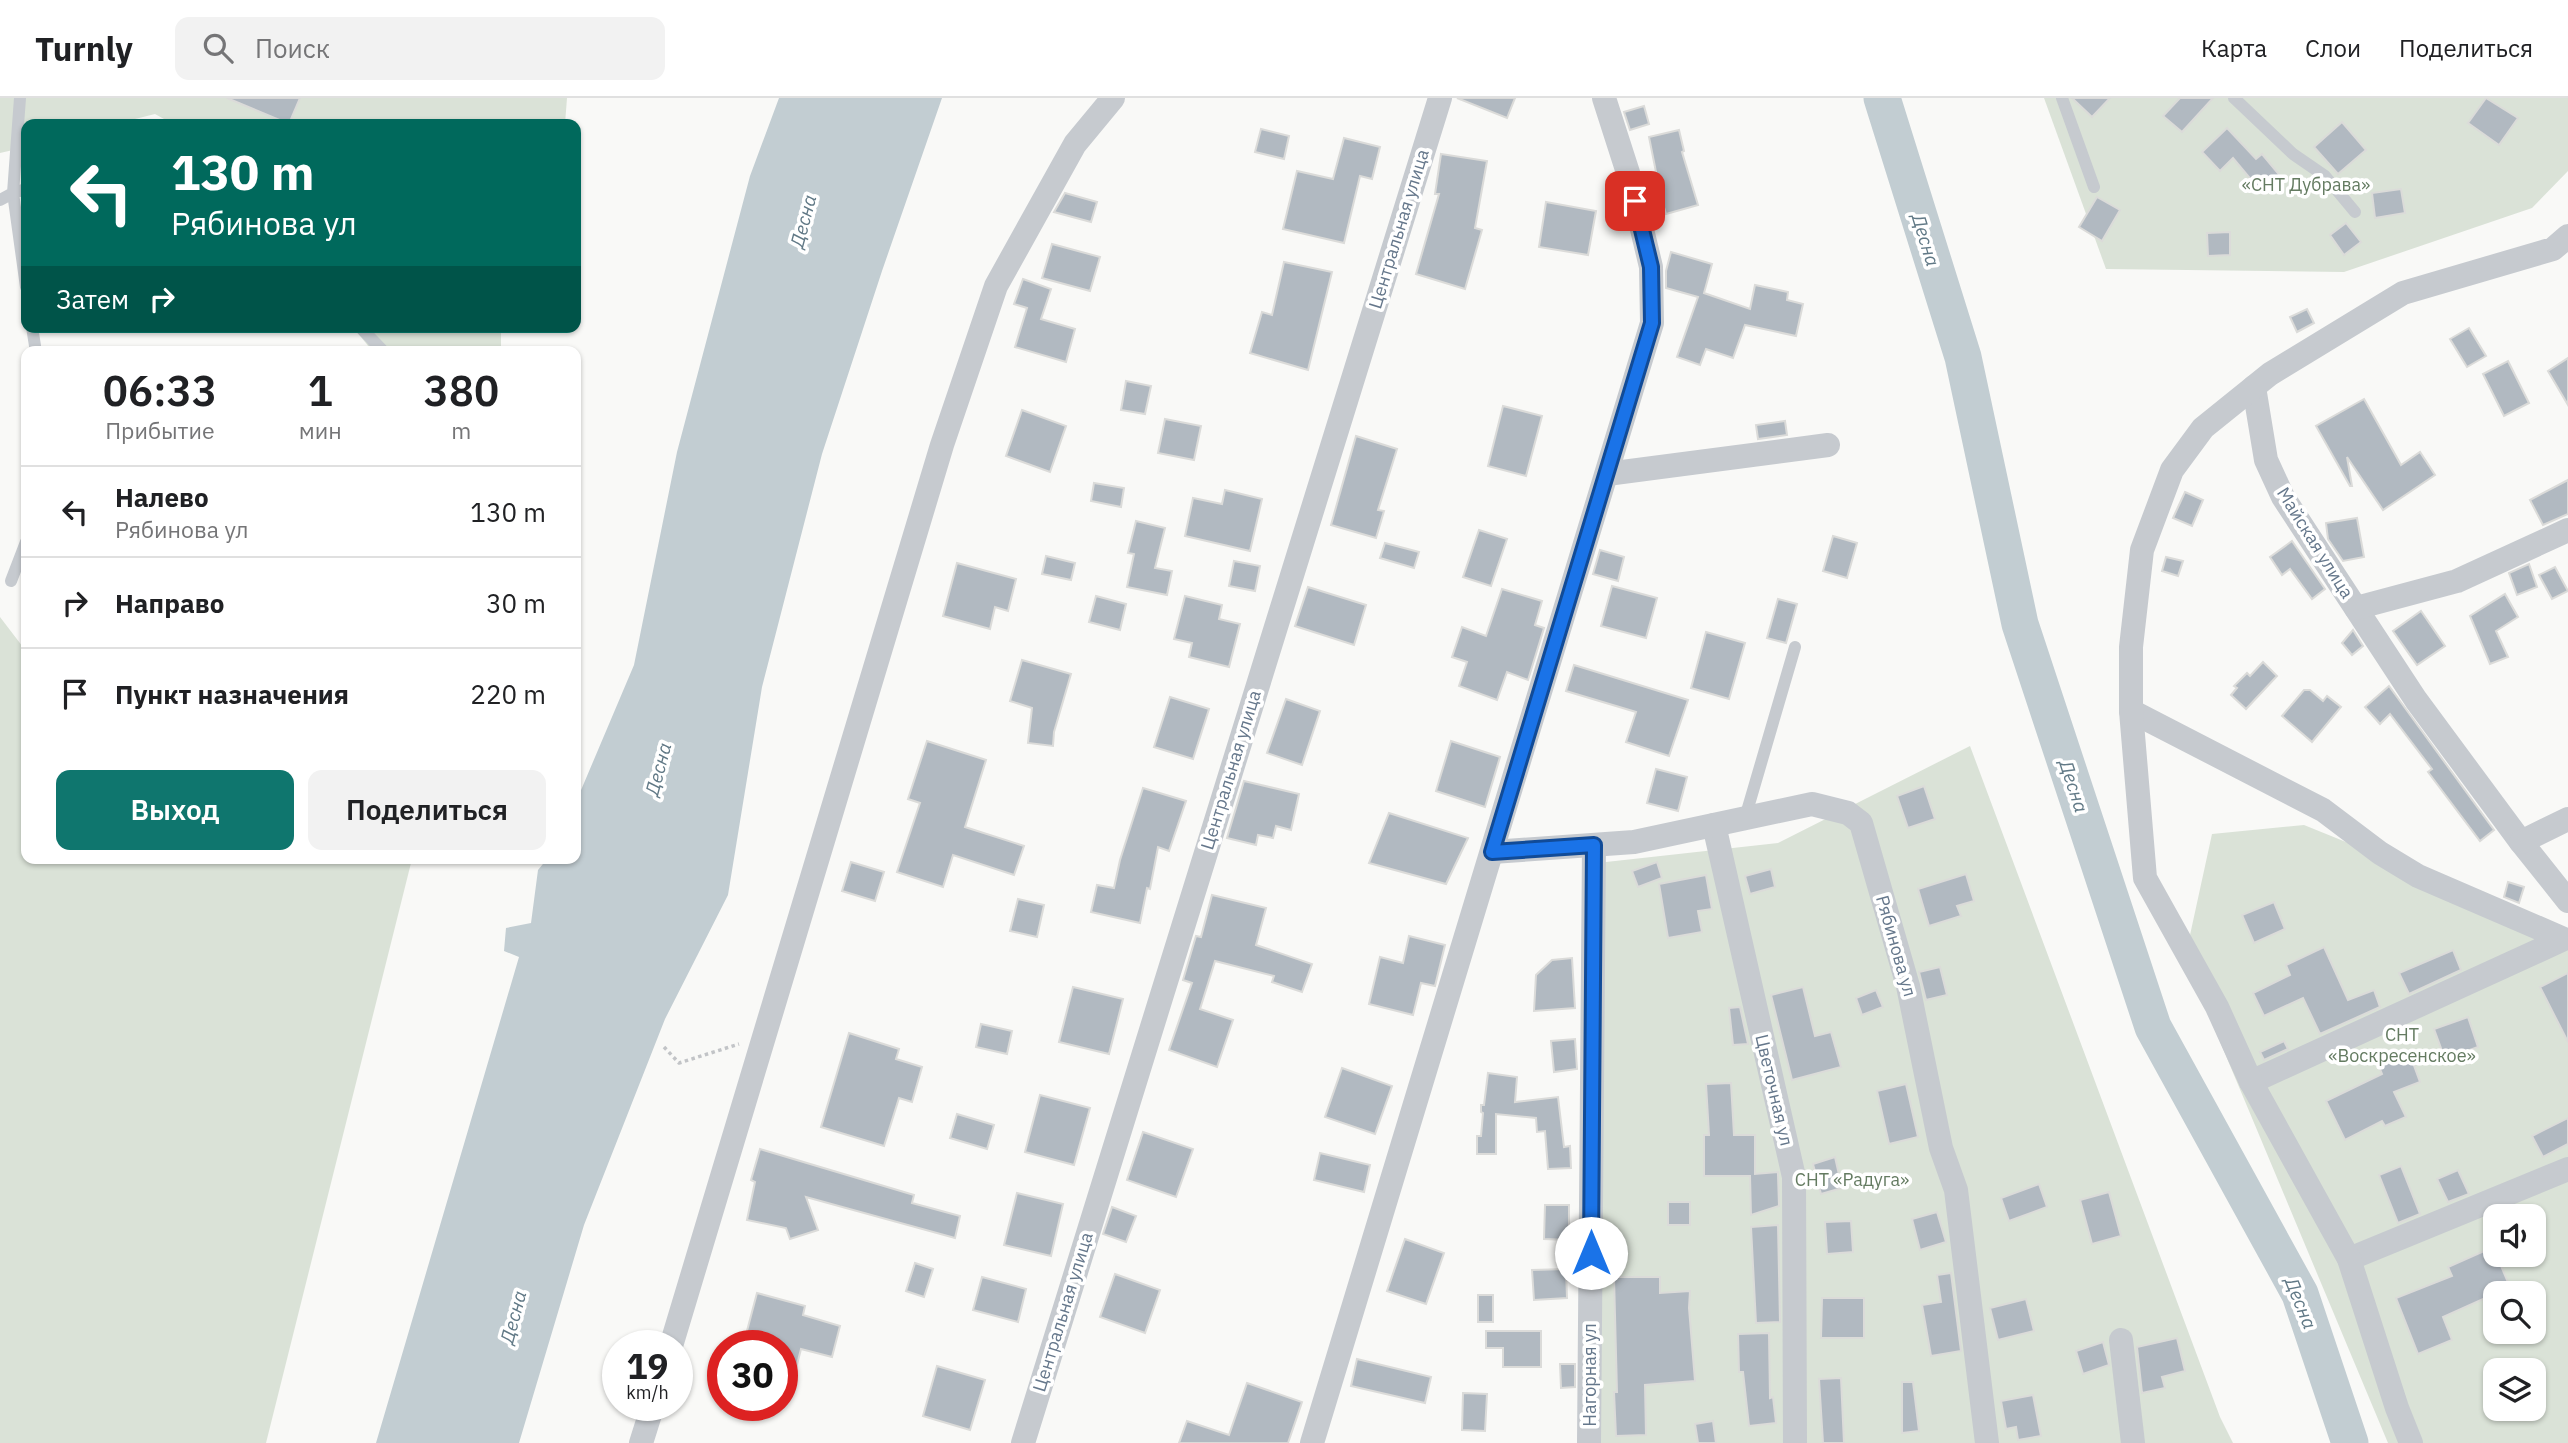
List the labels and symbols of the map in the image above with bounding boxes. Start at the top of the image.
street label: Центральная улица [1363,146,1434,311]
pin [1605,171,1665,231]
park label: «СНТ Дубрава» [2242,173,2370,196]
water label: Десна [784,192,822,252]
water label: Десна [1906,209,1945,269]
street label: Майская улица [2272,483,2359,603]
street label: Центральная улица [1195,687,1266,852]
water label: Десна [639,740,677,800]
water label: Десна [2054,755,2094,815]
street label: Рябинова ул [1871,892,1922,999]
park label: СНТ «Воскресенское» [2328,1023,2476,1067]
street label: Цветочная ул [1750,1032,1798,1148]
park label: СНТ «Радуга» [1795,1168,1909,1191]
position arrow [1554,1216,1628,1290]
street label: Центральная улица [1027,1229,1098,1394]
water label: Десна [2279,1272,2322,1332]
water label: Десна [494,1288,532,1348]
street label: Нагорная ул [1578,1323,1601,1427]
speed limit sign: 30 [707,1330,798,1421]

